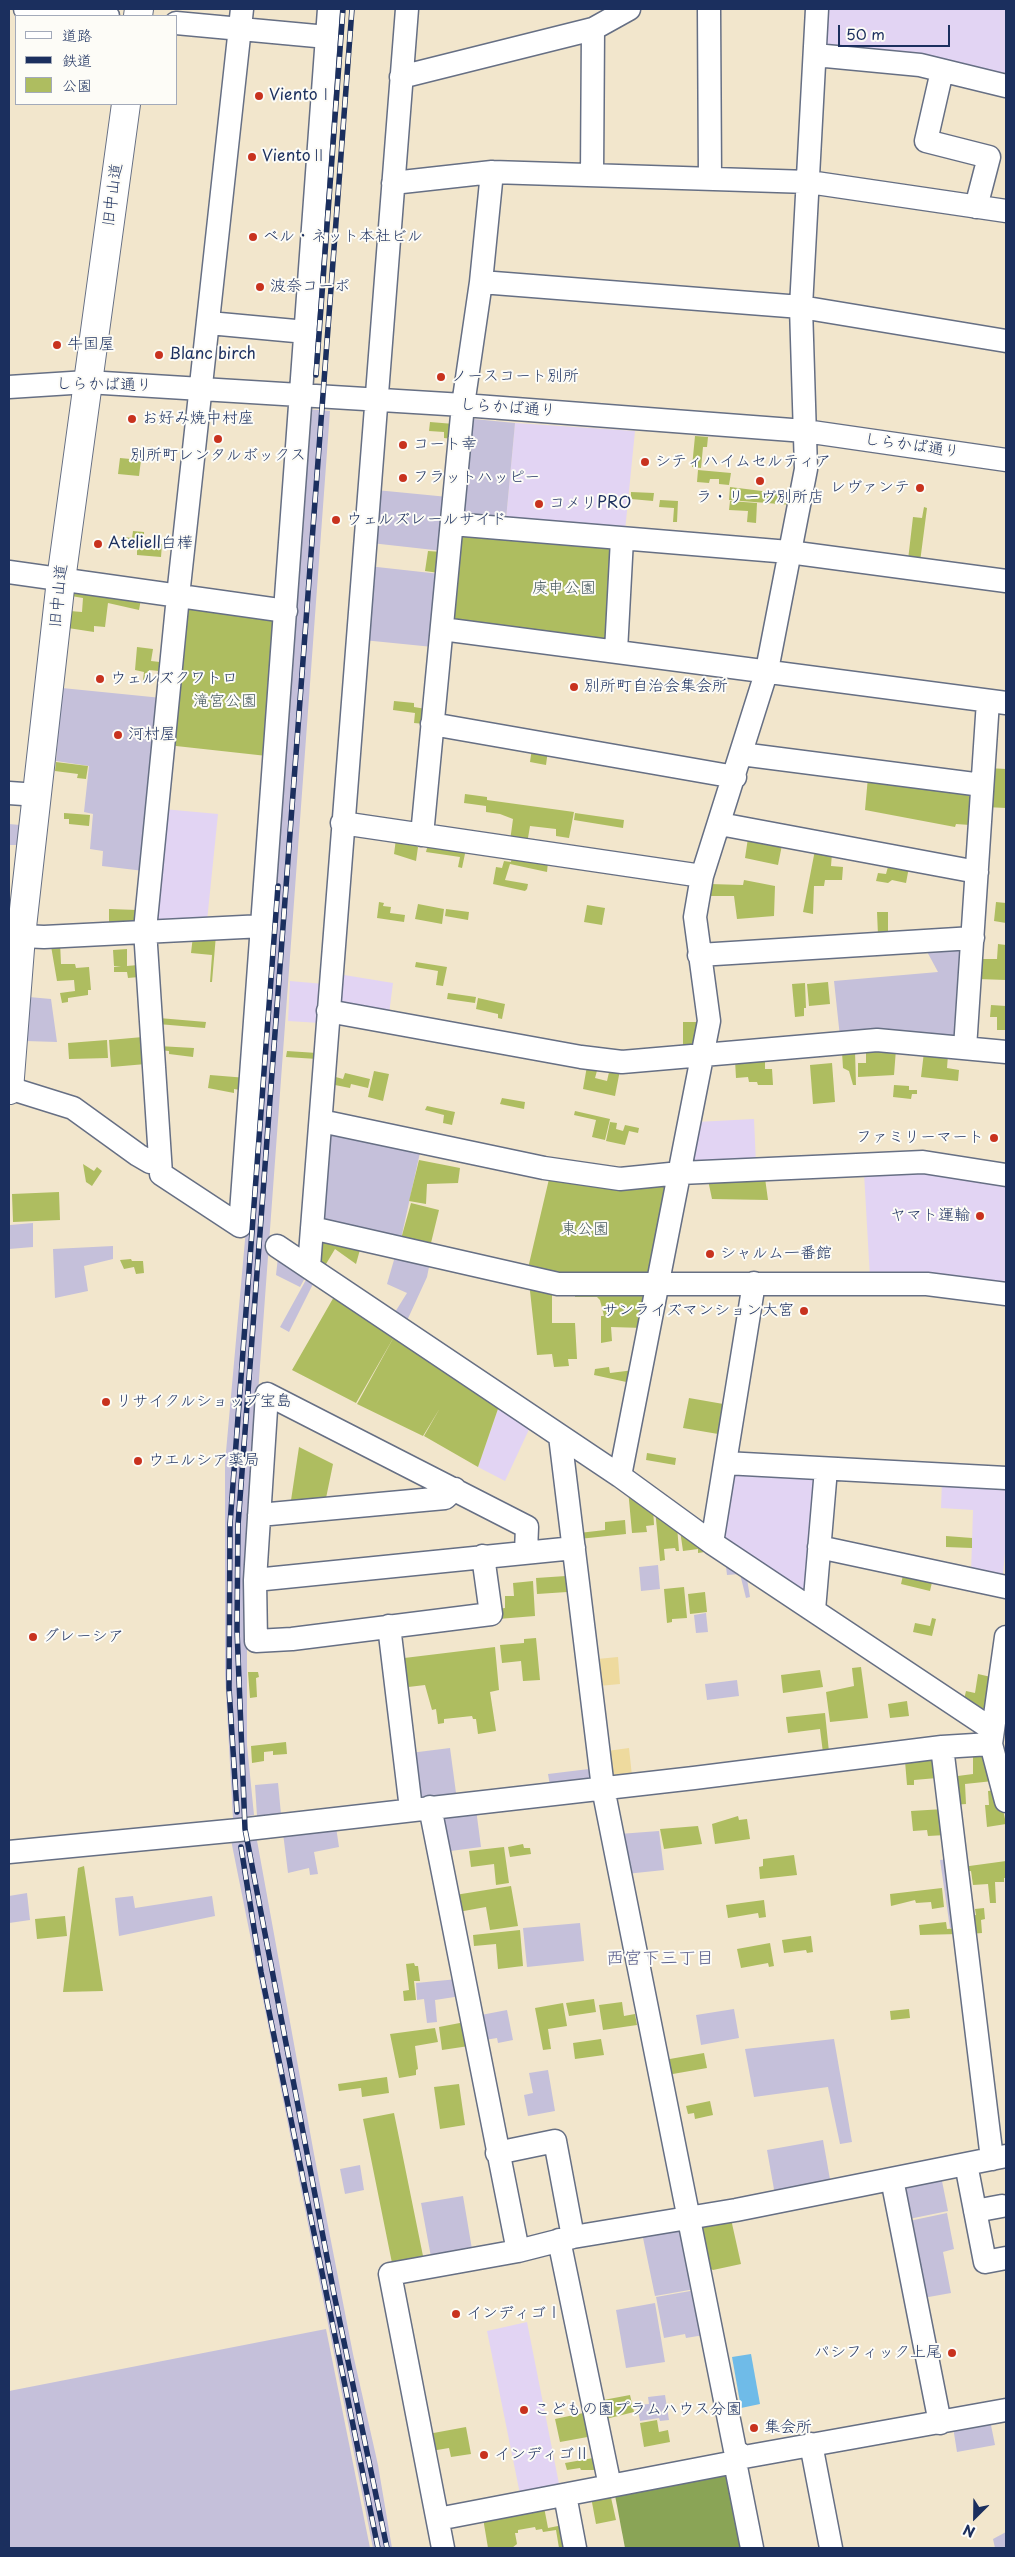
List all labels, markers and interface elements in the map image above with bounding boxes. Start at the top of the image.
legend [15,15,178,105]
scale bar [840,15,952,47]
text: 50 m [846,22,885,45]
text: 道路 [62,23,92,46]
text: 鉄道 [62,48,92,71]
text: 公園 [62,73,92,96]
place label: VientoⅠ [269,86,334,106]
marker: VientoⅠ [253,90,265,102]
place label: VientoⅡ [262,147,327,167]
marker: VientoⅡ [246,151,258,163]
street label: 旧中山道 [99,162,127,228]
place label: ベル・ネット本社ビル [263,227,423,247]
marker: ベル・ネット本社ビル [247,231,259,243]
place label: 波奈コーポ [270,277,350,297]
marker: 波奈コーポ [254,281,266,293]
place label: 牛国屋 [67,335,115,355]
marker: 牛国屋 [51,339,63,351]
place label: Blanc birch [169,345,256,365]
marker: Blanc birch [153,349,165,361]
place label: ノースコート別所 [451,367,579,387]
marker: ノースコート別所 [435,371,447,383]
street label: しらかば通り [56,375,152,395]
street label: しらかば通り [459,395,557,421]
place label: お好み焼中村座 [142,409,254,429]
marker: お好み焼中村座 [126,413,138,425]
street label: しらかば通り [863,430,961,462]
marker: 別所町レンタルボックス [212,433,224,445]
place label: コート幸 [413,435,477,455]
marker: コート幸 [397,439,409,451]
place label: 別所町レンタルボックス [130,446,306,466]
place label: シティハイムセルティア [655,452,831,472]
marker: シティハイムセルティア [639,456,651,468]
place label: フラットハッピー [413,468,540,488]
marker: フラットハッピー [397,472,409,484]
marker: ラ・リーヴ別所店 [754,475,766,487]
place label: レヴァンテ [830,478,910,498]
marker: レヴァンテ [914,482,926,494]
place label: ラ・リーヴ別所店 [696,488,824,508]
place label: コメリPRO [549,494,631,514]
marker: コメリPRO [533,498,545,510]
place label: ウェルズレールサイド [346,510,507,530]
marker: ウェルズレールサイド [330,514,342,526]
place label: Ateliell白樺 [108,534,193,554]
marker: Ateliell白樺 [92,538,104,550]
street label: 旧中山道 [46,563,72,629]
park label: 庚申公園 [532,579,596,599]
place label: ウェルズクワトロ [110,669,238,689]
marker: ウェルズクワトロ [94,673,106,685]
place label: 別所町自治会集会所 [584,677,728,697]
marker: 別所町自治会集会所 [568,681,580,693]
park label: 滝宮公園 [193,692,257,712]
place label: 河村屋 [128,725,176,745]
marker: 河村屋 [112,729,124,741]
place label: ファミリーマート [856,1128,984,1148]
marker: ファミリーマート [988,1132,1000,1144]
place label: ヤマト運輸 [890,1206,970,1226]
marker: ヤマト運輸 [974,1210,986,1222]
park label: 東公園 [561,1220,609,1240]
place label: シャルム一番館 [720,1244,832,1264]
marker: シャルム一番館 [704,1248,716,1260]
place label: サンライズマンション大宮 [602,1301,794,1321]
marker: サンライズマンション大宮 [798,1305,810,1317]
place label: リサイクルショップ宝島 [116,1392,292,1412]
marker: リサイクルショップ宝島 [100,1396,112,1408]
place label: ウエルシア薬局 [148,1451,260,1471]
marker: ウエルシア薬局 [132,1455,144,1467]
place label: グレーシア [43,1627,124,1647]
marker: グレーシア [27,1631,39,1643]
district label: 西宮下三丁目 [606,1948,714,1970]
place label: インディゴⅠ [466,2304,562,2324]
marker: インディゴⅠ [450,2308,462,2320]
place label: パシフィック上尾 [814,2343,942,2363]
marker: パシフィック上尾 [946,2347,958,2359]
place label: こどもの園プラムハウス分園 [534,2400,742,2420]
marker: こどもの園プラムハウス分園 [518,2404,530,2416]
place label: 集会所 [764,2418,812,2438]
marker: 集会所 [748,2422,760,2434]
place label: インディゴⅡ [494,2445,590,2465]
marker: インディゴⅡ [478,2449,490,2461]
north arrow [950,2492,1000,2542]
text: N [960,2519,978,2543]

